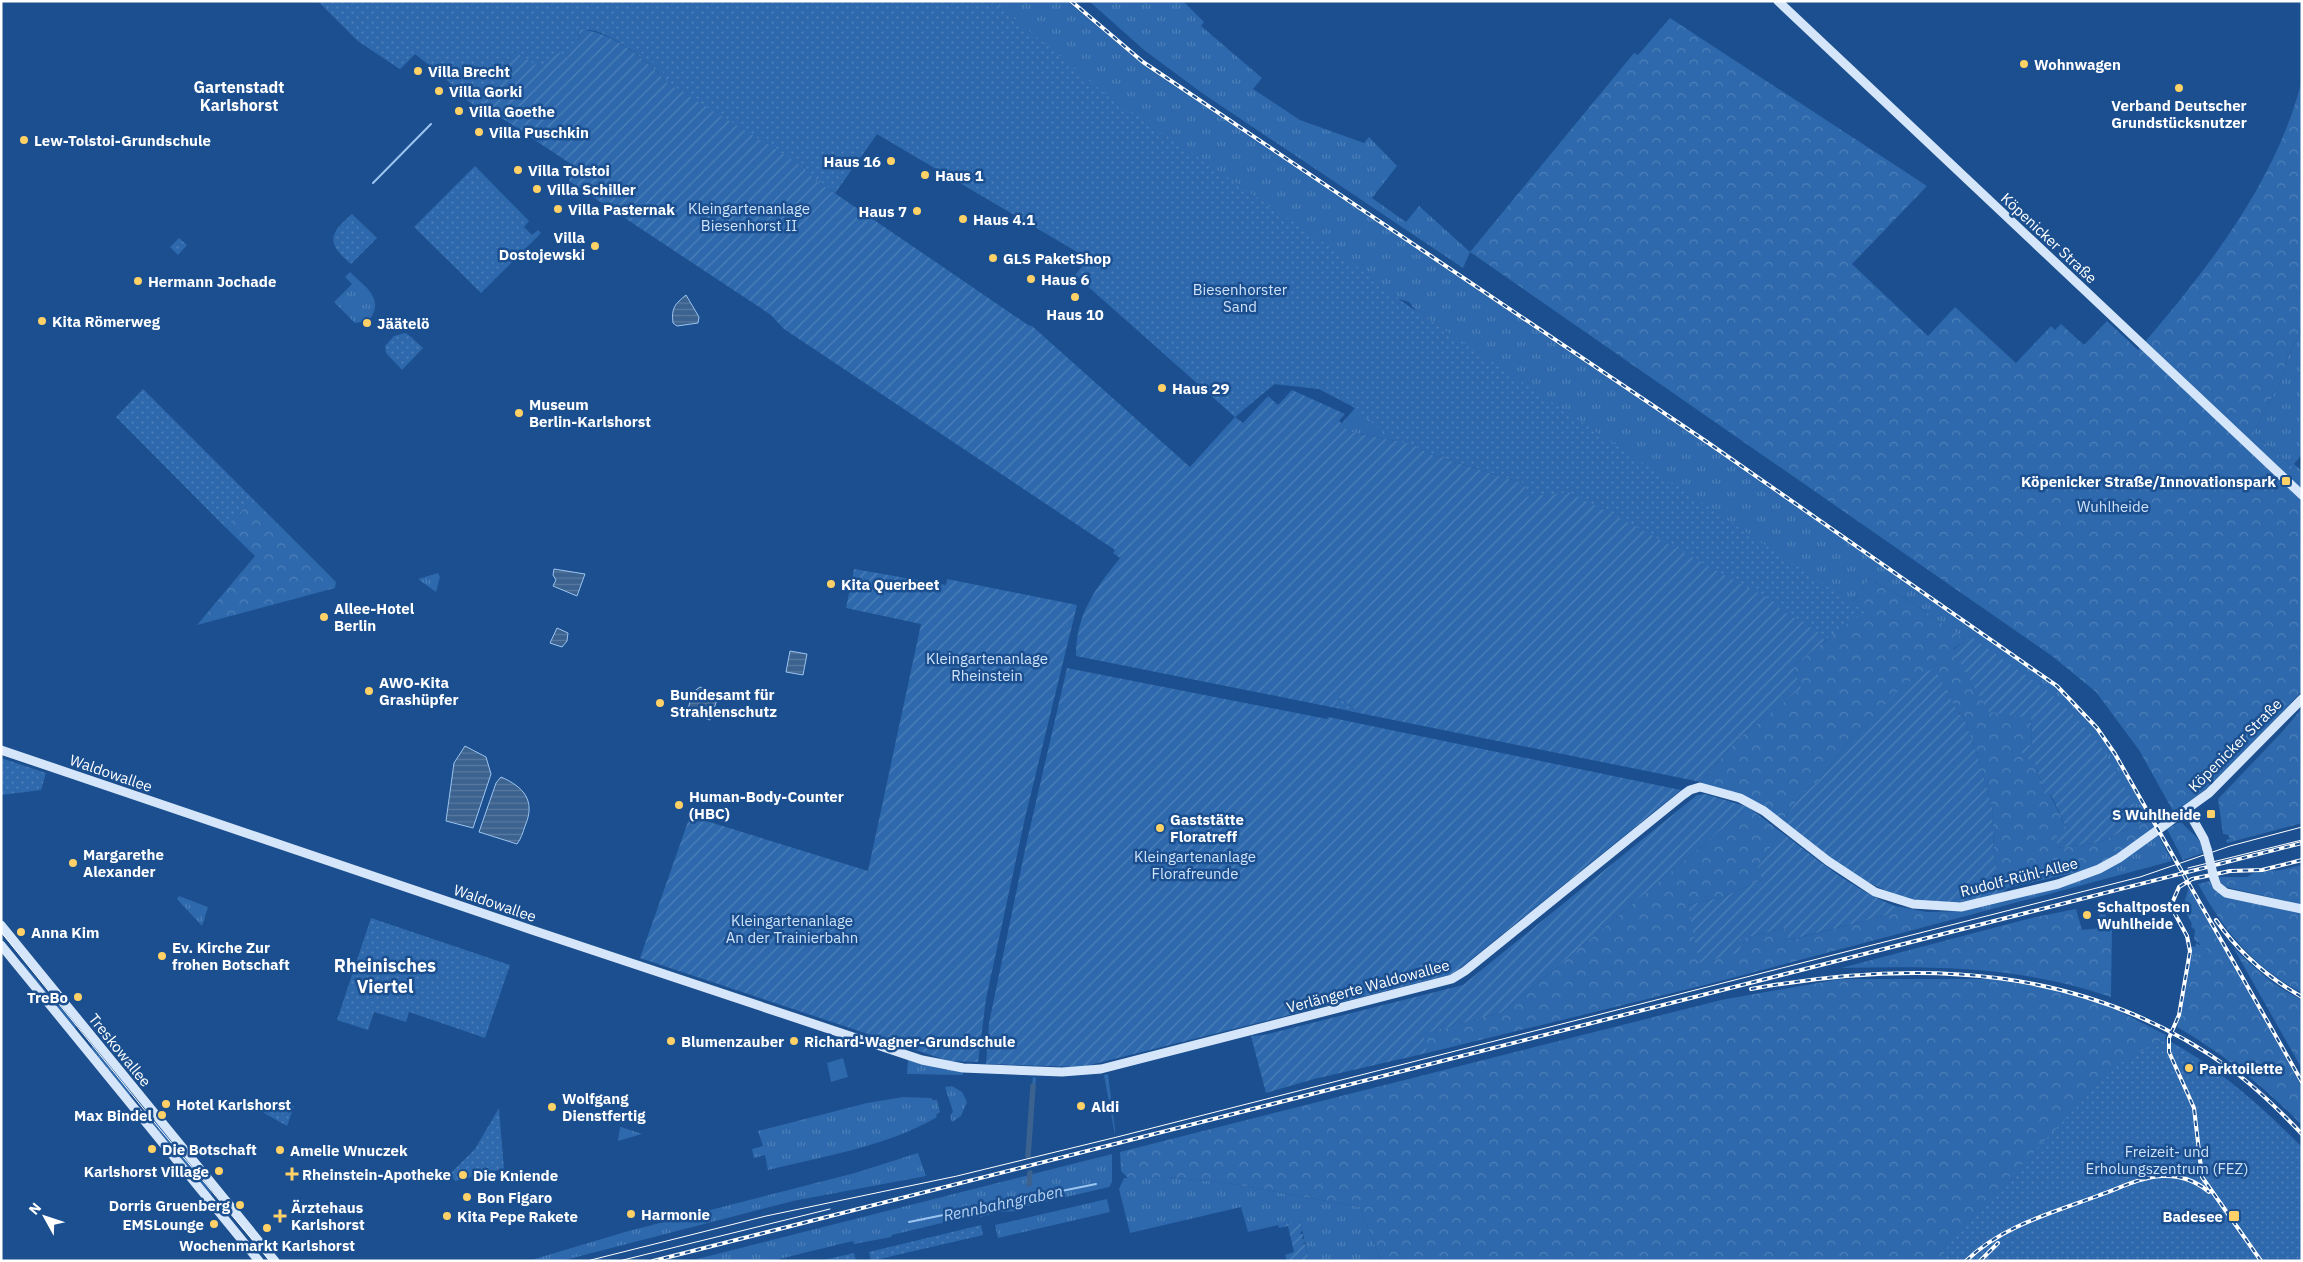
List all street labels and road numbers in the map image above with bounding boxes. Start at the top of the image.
street label: Köpenicker Straße [1997,189,2101,287]
street label: Köpenicker Straße [2184,694,2286,796]
street label: Waldowallee [67,750,155,796]
street label: Rudolf-Rühl-Allee [1958,853,2080,901]
street label: Waldowallee [451,880,539,926]
street label: Verlängerte Waldowallee [1284,955,1452,1017]
street label: Treskowallee [85,1010,155,1090]

